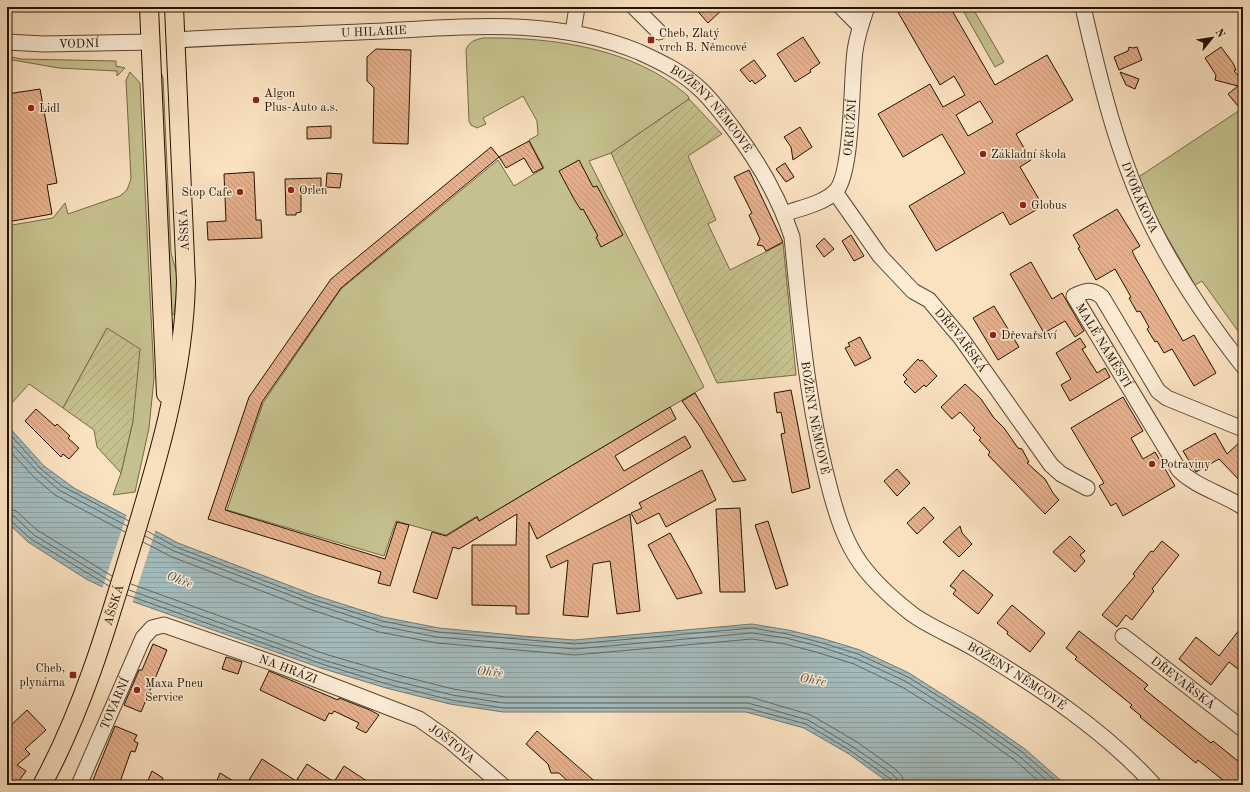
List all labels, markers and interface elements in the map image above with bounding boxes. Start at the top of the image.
north arrow [1192,18,1232,58]
street label: U HILARIE [341,25,407,40]
text: N [1212,27,1227,41]
place label: Cheb, Zlatý vrch B. Němcové [659,28,747,54]
street label: VODNÍ [59,35,99,51]
marker: Cheb, Zlatý vrch B. Němcové [646,35,656,45]
street label: BOŽENY NĚMCOVÉ [668,64,756,155]
place label: Algon Plus-Auto a.s. [264,88,338,114]
marker: Algon Plus-Auto a.s. [251,95,261,105]
street label: OKRUŽNÍ [842,98,859,157]
marker: Lidl [26,103,36,113]
place label: Lidl [39,103,60,115]
marker: Základní škola [978,149,988,159]
place label: Základní škola [991,149,1066,161]
street label: DVOŘÁKOVA [1119,160,1160,235]
marker: Orlen [286,185,296,195]
place label: Orlen [299,185,328,197]
place label: Stop Cafe [181,187,232,199]
marker: Stop Cafe [235,187,245,197]
marker: Globus [1018,200,1028,210]
place label: Globus [1031,200,1067,212]
street label: AŠSKÁ [174,209,192,252]
street label: MALÉ NÁMĚSTÍ [1073,302,1136,390]
street label: DŘEVAŘSKÁ [932,306,991,375]
marker: Dřevařství [988,330,998,340]
place label: Dřevařství [1001,330,1057,342]
street label: BOŽENY NĚMCOVÉ [798,360,834,476]
marker: Potraviny [1147,459,1157,469]
place label: Potraviny [1160,459,1211,471]
water label: Ohře [165,570,194,591]
street label: AŠSKÁ [101,582,127,627]
street label: BOŽENY NĚMCOVÉ [965,641,1070,713]
street label: NA HRÁZI [257,654,319,686]
street label: DŘEVAŘSKÁ [1148,655,1219,712]
place label: Cheb, plynárna [19,663,65,689]
water label: Ohře [476,665,504,680]
marker: Cheb, plynárna [68,670,78,680]
water label: Ohře [799,672,827,689]
street label: TOVÁRNÍ [99,675,132,732]
place label: Maxa Pneu Service [145,678,204,704]
marker: Maxa Pneu Service [132,685,142,695]
street label: JOŠTOVA [426,723,477,766]

